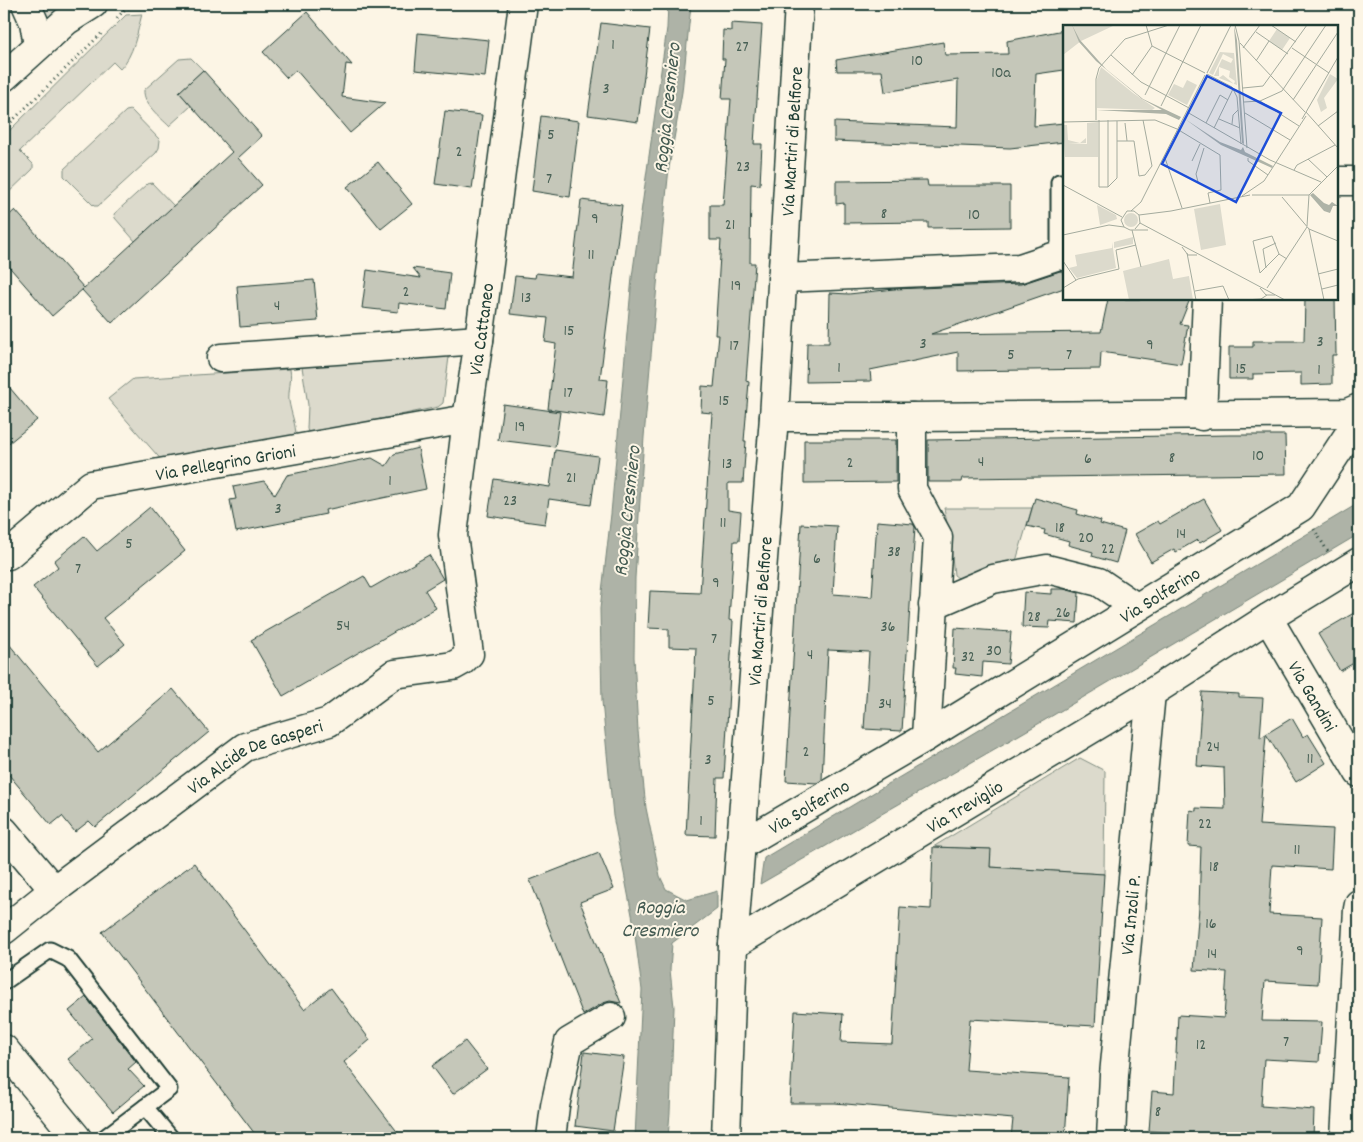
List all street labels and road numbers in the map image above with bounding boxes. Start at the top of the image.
street label: Via Martiri di Belfiore [776,66,812,217]
street label: Via Cattaneo [464,282,503,377]
street label: Via Pellegrino Grioni [154,439,299,490]
street label: Via Martiri di Belfiore [743,536,782,687]
street label: Via Solferino [1116,562,1207,632]
street label: Via Gandini [1279,657,1342,738]
street label: Via Alcide De Gasperi [183,714,327,803]
street label: Via Solferino [764,774,856,843]
street label: Via Treviglio [923,775,1009,842]
street label: Via Inzoli P. [1116,874,1150,956]

